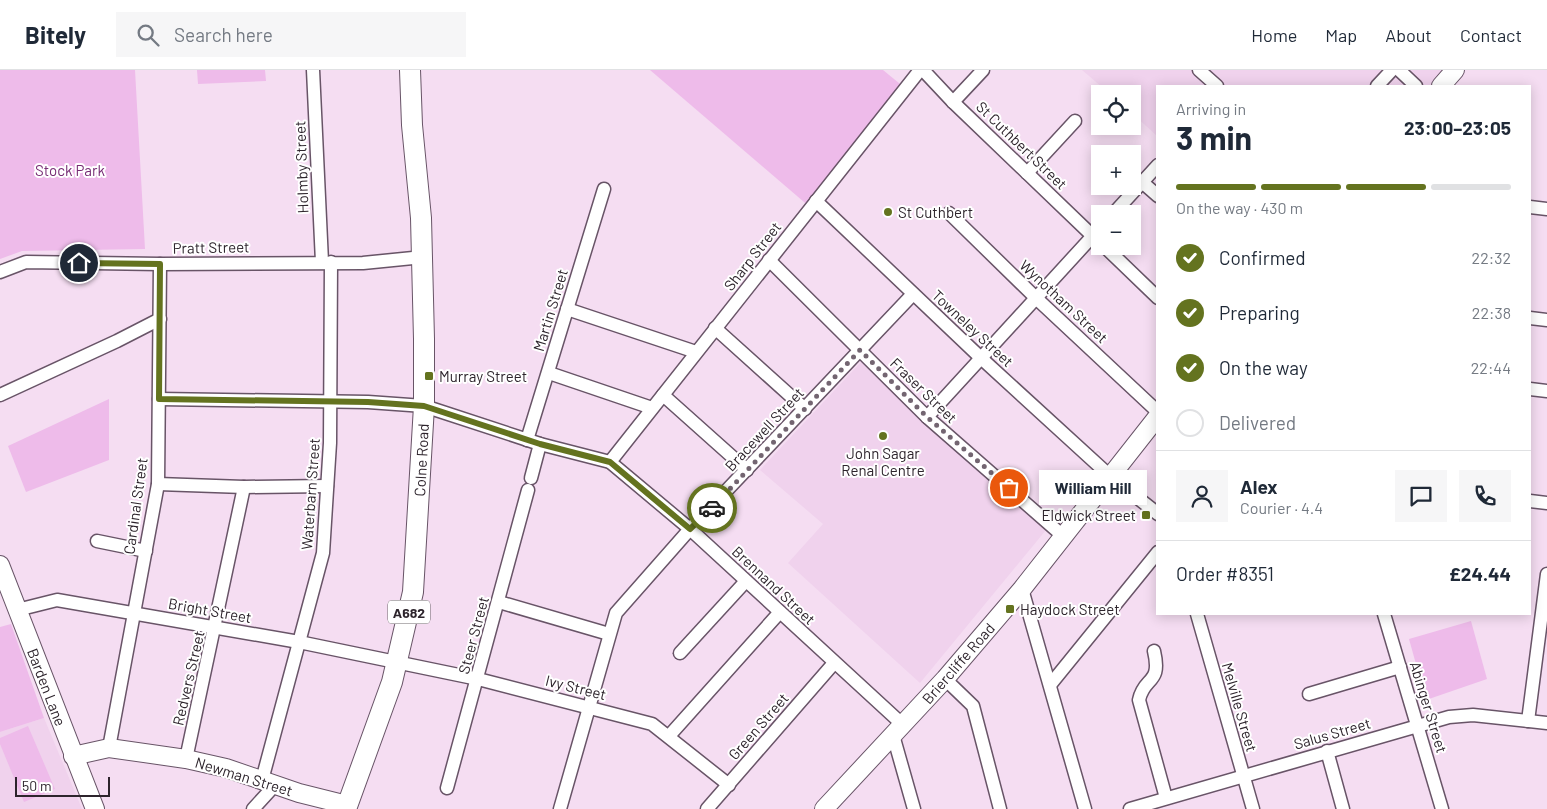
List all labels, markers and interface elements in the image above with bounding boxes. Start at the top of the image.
search box [116,12,466,57]
text: Bitely [25,20,86,49]
icon: search [134,21,162,49]
text: Search here [174,23,273,46]
text: Home [1251,24,1297,46]
text: Map [1325,24,1357,46]
text: About [1385,24,1432,46]
text: Contact [1460,24,1522,46]
map controls [1091,85,1141,255]
button: locate [1091,85,1141,135]
street label: St Cuthbert Street [973,97,1071,193]
text: Arriving in [1176,99,1246,118]
text: 23:00–23:05 [1404,116,1511,139]
text: 3 min [1176,118,1252,156]
street label: Holmby Street [290,120,312,214]
button: + [1091,145,1141,195]
park label: Stock Park [35,161,105,179]
text: On the way · 430 m [1176,198,1303,217]
place label: St Cuthbert [898,203,973,221]
button: − [1091,205,1141,255]
marker: St Cuthbert [882,206,894,218]
street label: Sharp Street [720,218,784,294]
street label: Pratt Street [172,237,250,257]
pin [58,242,100,284]
icon: check [1176,244,1204,272]
text: Confirmed [1219,246,1306,269]
text: 22:32 [1472,248,1511,267]
icon: home [65,249,93,277]
street label: Wynotham Street [1016,256,1112,346]
street label: Martin Street [529,267,571,353]
street label: Towneley Street [929,286,1017,370]
icon: check [1176,299,1204,327]
text: Preparing [1219,301,1300,324]
text: 22:38 [1472,303,1511,322]
street label: Fraser Street [887,354,961,426]
icon: check [1176,354,1204,382]
text: On the way [1219,356,1308,379]
text: 22:44 [1471,358,1511,377]
place label: Murray Street [439,367,527,385]
marker: Murray Street [423,370,435,382]
street label: Bracewell Street [721,384,807,474]
text: Delivered [1219,411,1296,434]
street label: Colne Road [410,423,432,497]
marker: John Sagar Renal Centre [877,430,889,442]
street label: Waterbarn Street [297,437,323,551]
place label: John Sagar Renal Centre [841,444,925,479]
street label: Cardinal Street [119,457,151,555]
pin [988,467,1030,509]
callout: William Hill [1039,470,1146,506]
button: person [1176,470,1228,522]
button: chat [1395,470,1447,522]
button: phone [1459,470,1511,522]
icon: bag [995,474,1023,502]
text: Alex [1240,475,1278,498]
text: William Hill [1055,478,1131,497]
courier [687,483,737,533]
icon: car [698,494,726,522]
text: Courier · 4.4 [1240,498,1323,517]
place label: Eldwick Street [1041,506,1136,524]
marker: Eldwick Street [1140,509,1152,521]
street label: Brennand Street [729,542,819,628]
text: Order #8351 [1176,562,1274,585]
text: £24.44 [1449,562,1511,585]
street label: Bright Street [167,594,253,626]
street label: Steer Street [454,594,492,676]
road number: A682 [388,600,430,624]
place label: Haydock Street [1020,600,1120,618]
marker: Haydock Street [1004,603,1016,615]
street label: Briercliffe Road [918,619,998,707]
street label: Redvers Street [168,629,208,727]
street label: Barden Lane [24,646,70,728]
street label: Abinger Street [1407,659,1451,755]
street label: Melville Street [1219,660,1261,754]
street label: Ivy Street [544,671,608,703]
street label: Green Street [724,689,792,763]
street label: Salus Street [1292,713,1372,753]
street label: Newman Street [193,753,295,799]
scale bar [15,774,110,797]
text: 50 m [22,777,51,794]

